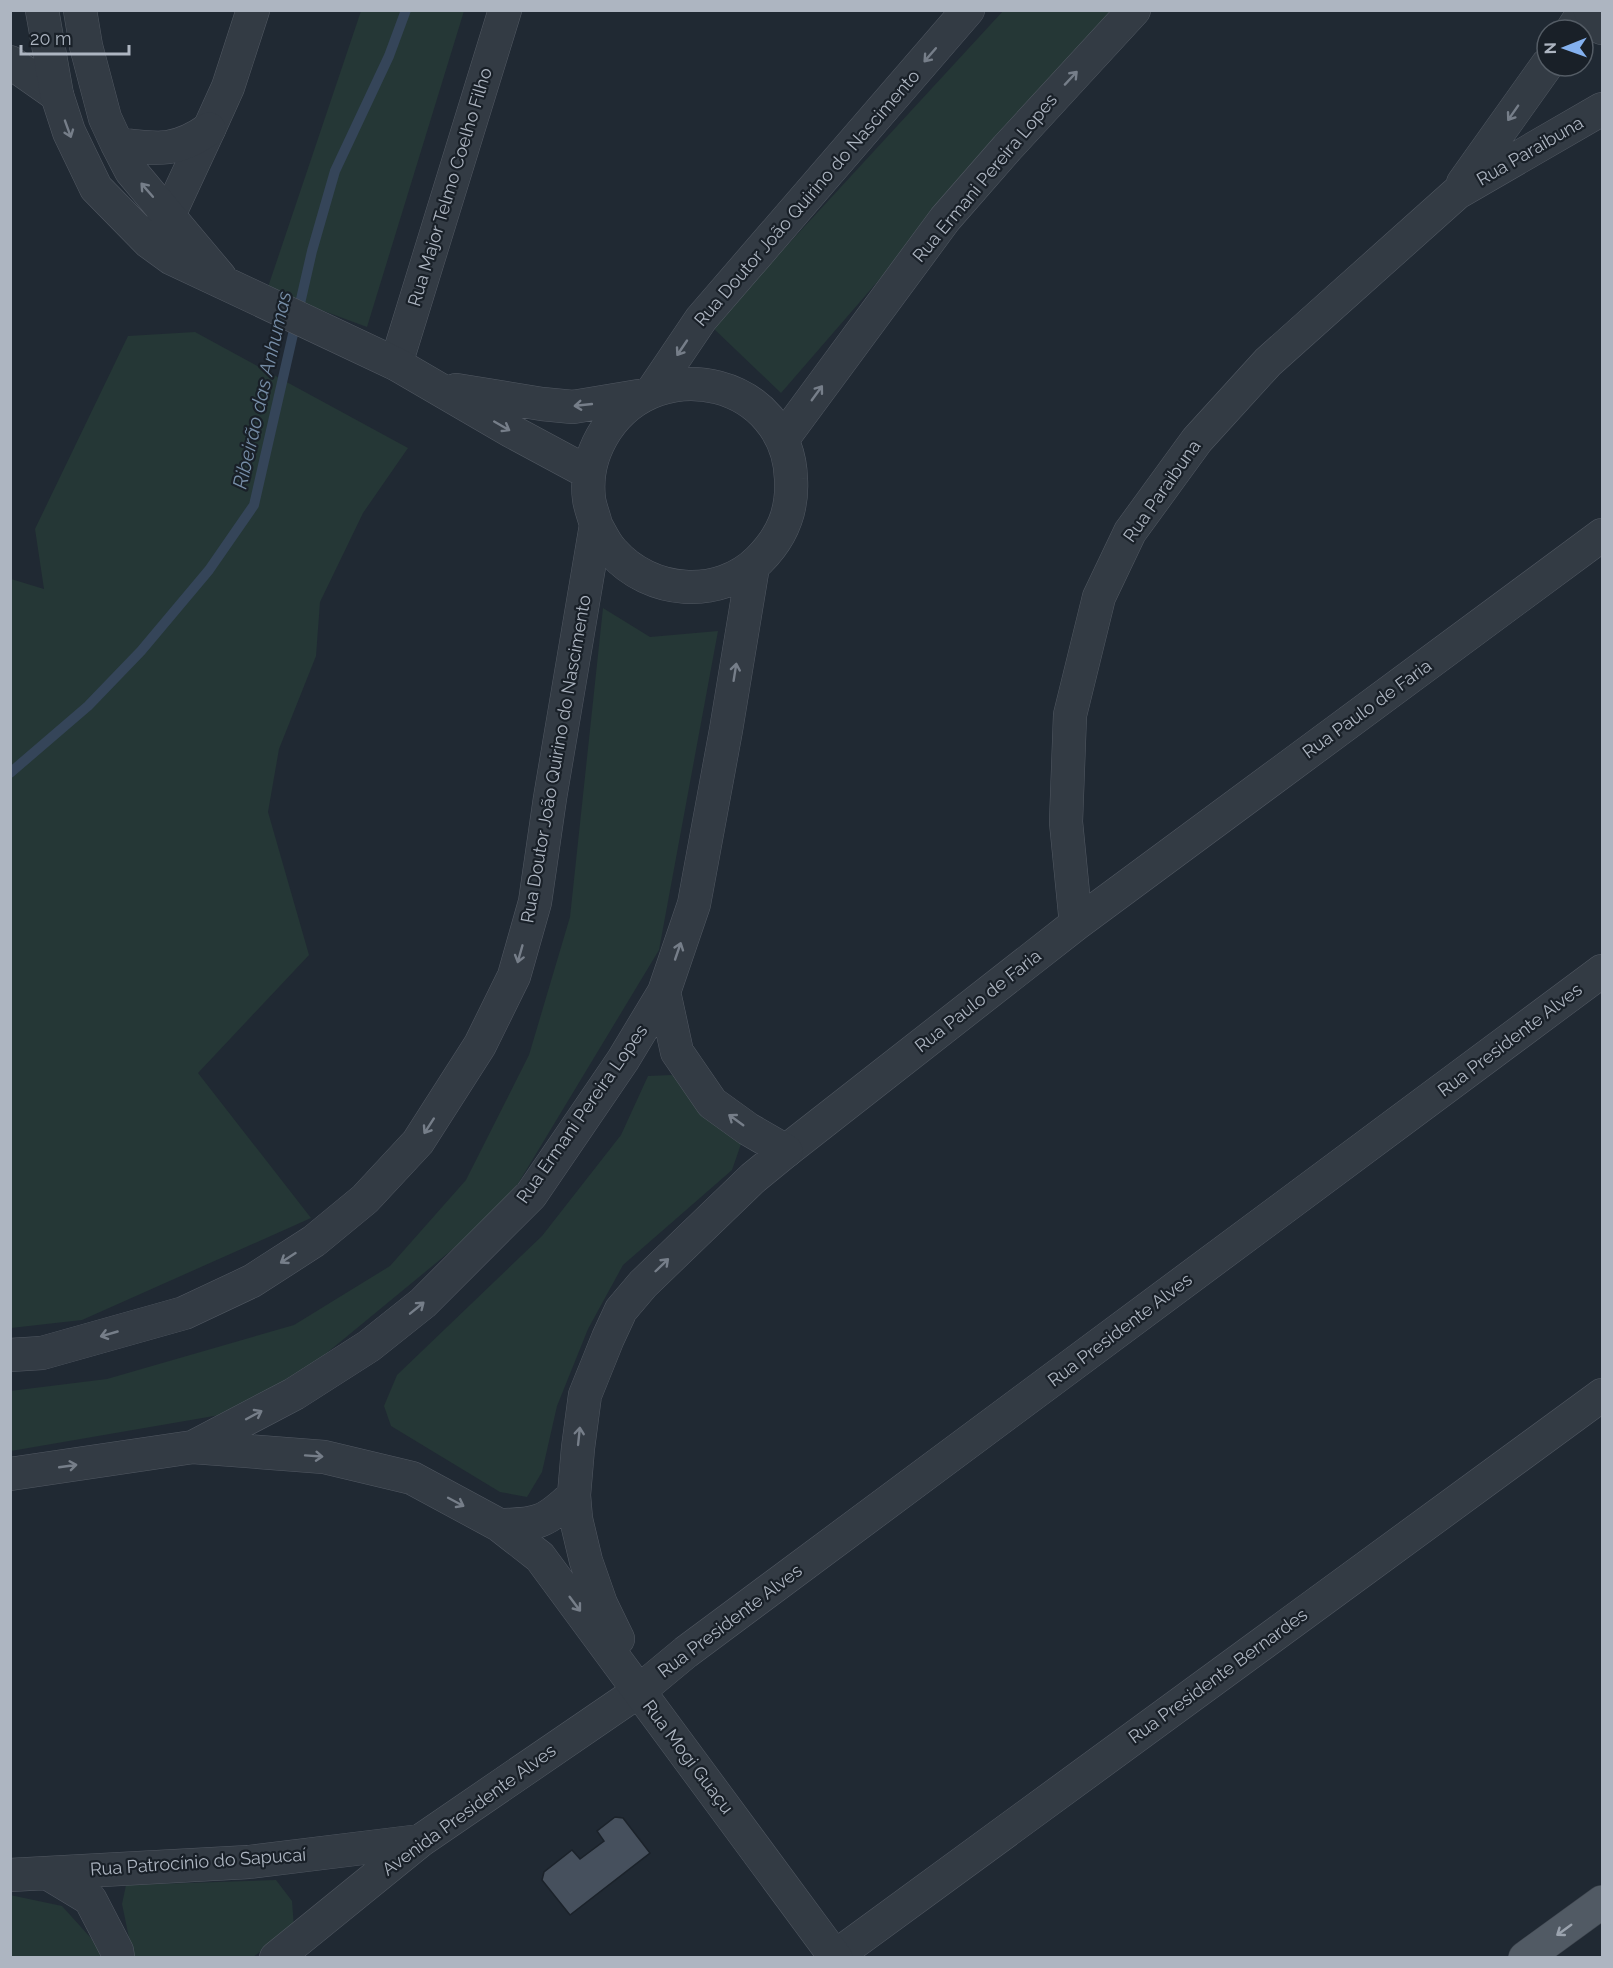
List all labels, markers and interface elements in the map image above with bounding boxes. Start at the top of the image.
scale bar [21,18,129,56]
north arrow [1535,18,1595,78]
text: 20 m [30,28,72,49]
text: N [1541,42,1560,55]
one-way arrow [923,47,937,62]
street label: Rua Major Telmo Coelho Filho [403,65,496,309]
street label: Rua Doutor João Quirino do Nascimento [690,65,924,330]
one-way arrow [1064,71,1078,86]
street label: Rua Ermani Pereira Lopes [908,89,1061,266]
one-way arrow [1507,104,1519,120]
street label: Rua Paraibuna [1473,112,1587,190]
one-way arrow [63,119,74,138]
one-way arrow [140,183,154,198]
water label: Ribeirão das Anhumas [228,288,297,491]
one-way arrow [676,339,688,355]
one-way arrow [811,385,823,401]
one-way arrow [573,400,593,411]
one-way arrow [493,420,510,432]
street label: Rua Paraibuna [1119,436,1205,546]
street label: Rua Doutor João Quirino do Nascimento [516,593,595,925]
street label: Rua Paulo de Faria [1298,655,1435,762]
one-way arrow [730,663,741,683]
one-way arrow [673,942,684,961]
one-way arrow [514,944,525,963]
street label: Rua Paulo de Faria [910,945,1045,1056]
street label: Rua Presidente Alves [1433,978,1586,1101]
street label: Rua Ermani Pereira Lopes [512,1020,652,1207]
one-way arrow [729,1114,745,1126]
one-way arrow [422,1117,435,1134]
one-way arrow [279,1252,296,1265]
one-way arrow [654,1258,669,1272]
street label: Rua Presidente Alves [1043,1268,1196,1391]
one-way arrow [409,1302,425,1315]
one-way arrow [100,1329,119,1340]
one-way arrow [245,1409,262,1421]
one-way arrow [574,1427,585,1447]
one-way arrow [304,1451,324,1462]
one-way arrow [58,1460,78,1471]
one-way arrow [446,1497,464,1508]
street label: Rua Presidente Alves [653,1559,806,1682]
one-way arrow [568,1596,581,1612]
street label: Rua Presidente Bernardes [1124,1603,1311,1748]
street label: Rua Mogi Guaçu [639,1696,738,1818]
street label: Avenida Presidente Alves [378,1739,560,1880]
street label: Rua Patrocínio do Sapucaí [89,1843,307,1880]
one-way arrow [1556,1923,1572,1936]

